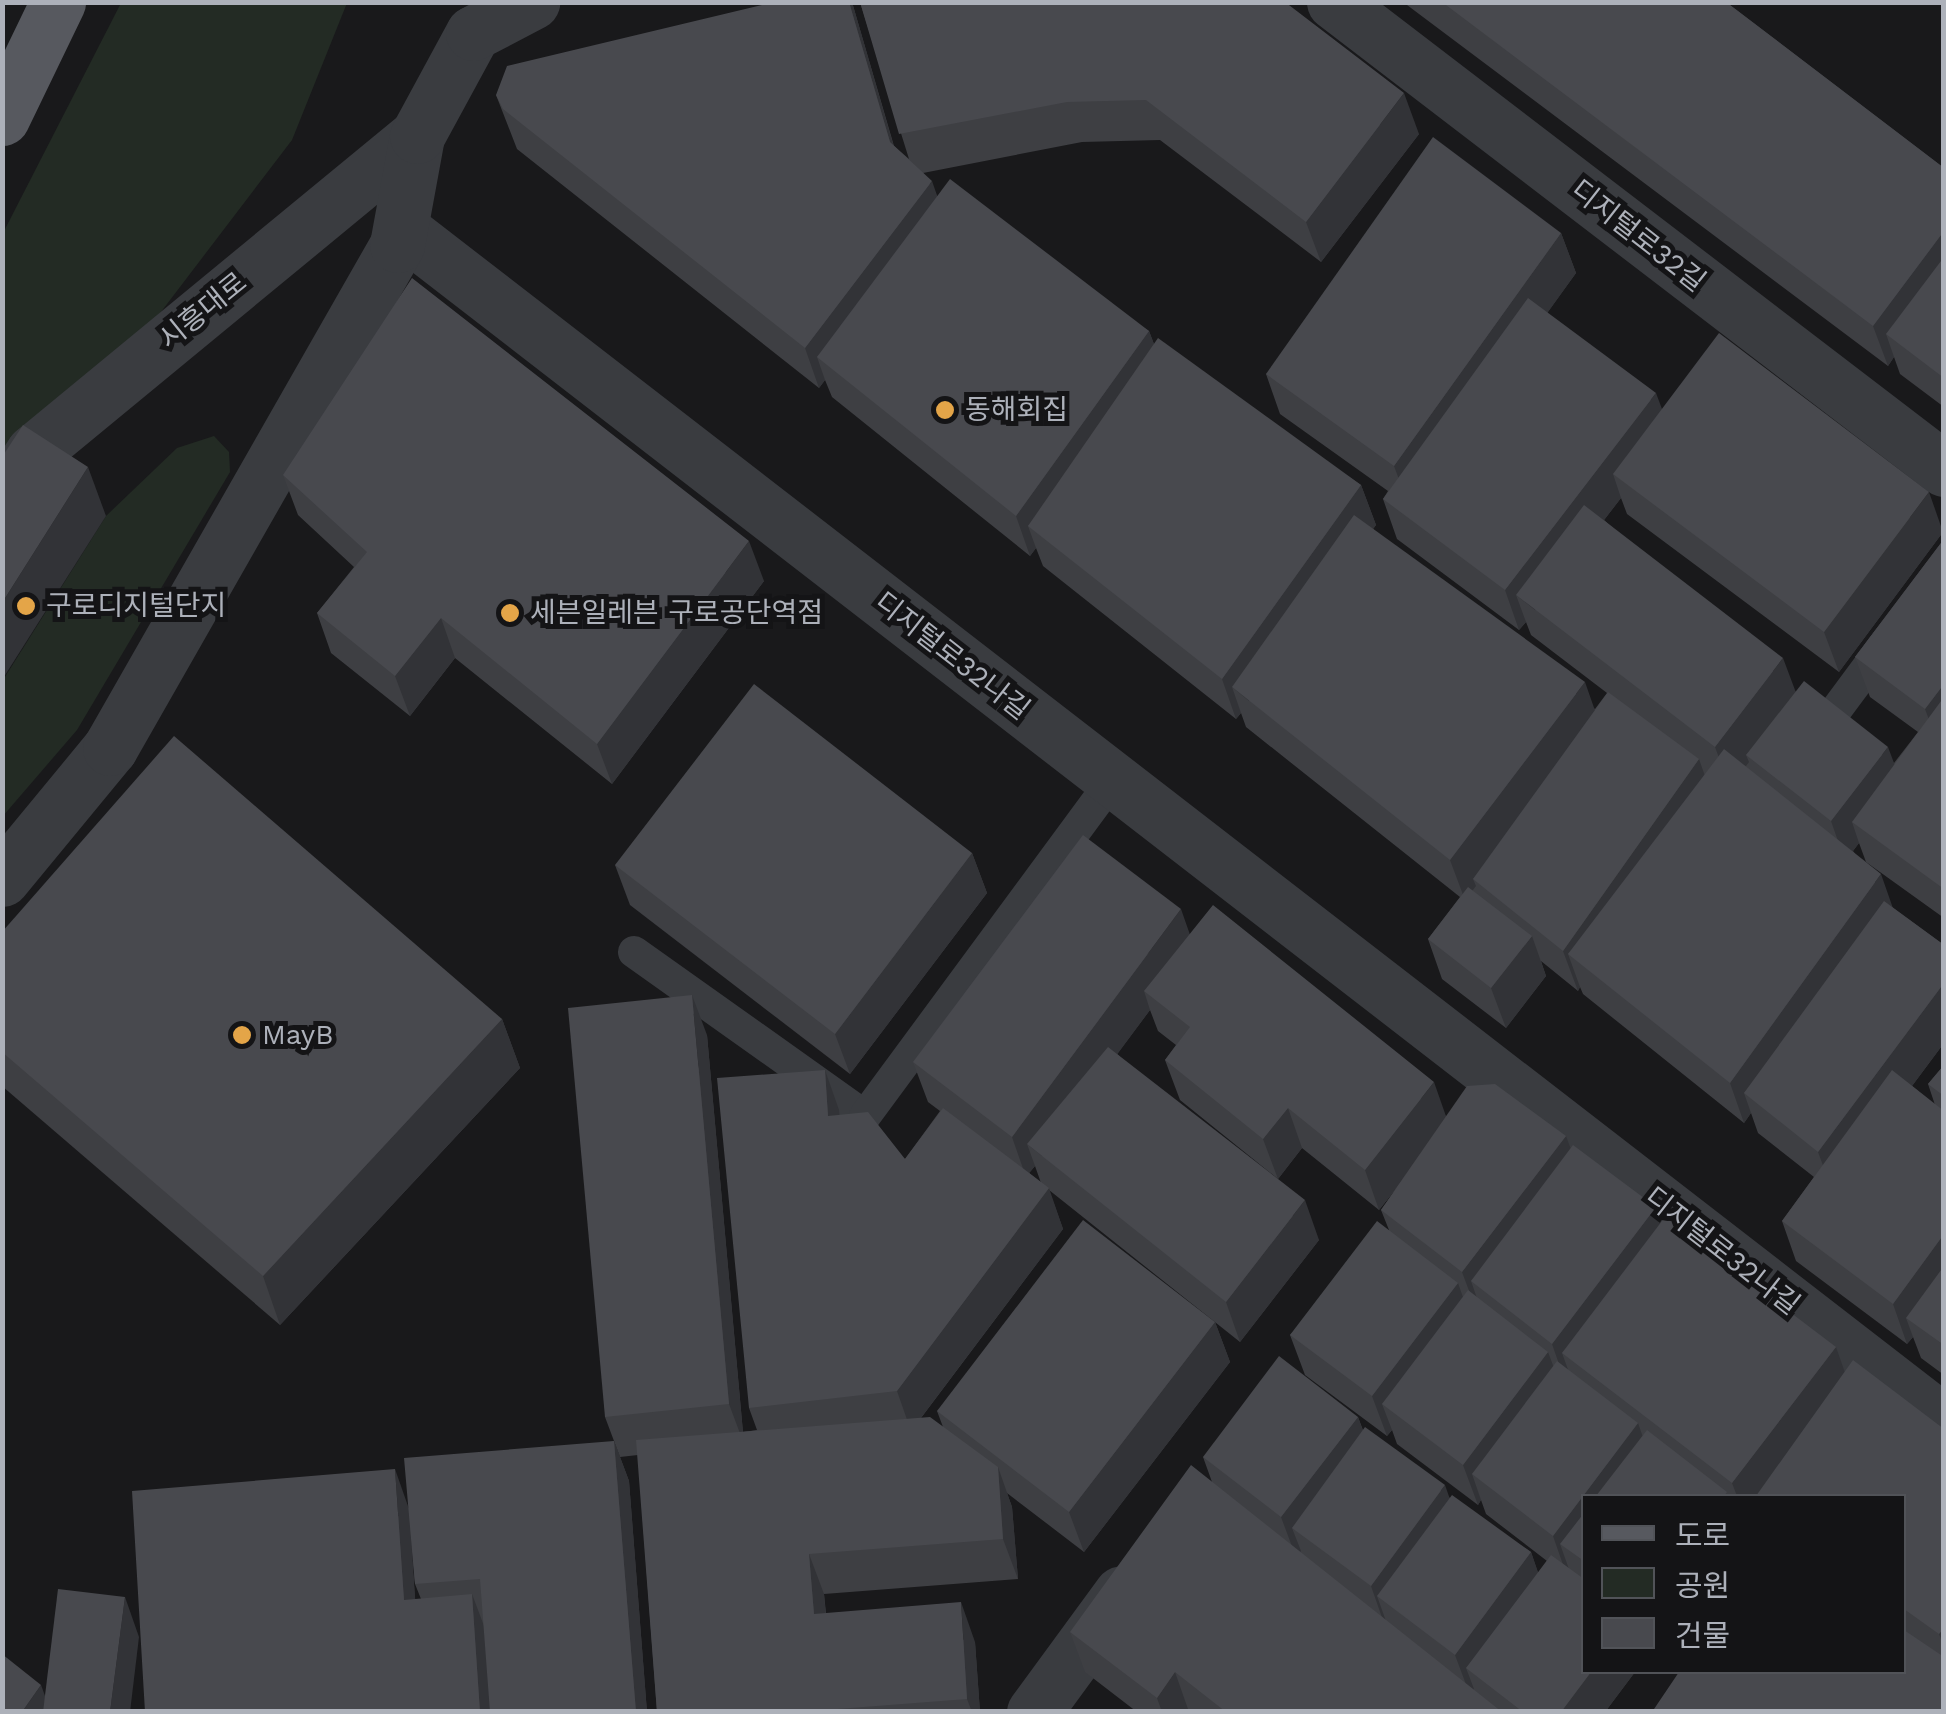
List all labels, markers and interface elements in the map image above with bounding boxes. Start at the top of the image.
street label: 디지털로32길 [1564,173,1712,299]
street label: 시흥대로 [152,266,254,356]
place label: 동해회집 [965,393,1068,427]
marker: 동해회집 [934,399,956,421]
street label: 디지털로32나길 [868,585,1036,727]
place label: 구로디지털단지 [46,589,226,623]
marker: 구로디지털단지 [15,595,37,617]
place label: 세븐일레븐 구로공단역점 [530,596,823,630]
marker: 세븐일레븐 구로공단역점 [499,602,521,624]
place label: MayB [262,1018,334,1052]
marker: MayB [231,1024,253,1046]
street label: 디지털로32나길 [1638,1180,1806,1322]
legend [1581,1494,1906,1674]
text: 도로 [1675,1518,1730,1553]
text: 공원 [1675,1568,1730,1603]
text: 건물 [1675,1618,1730,1653]

